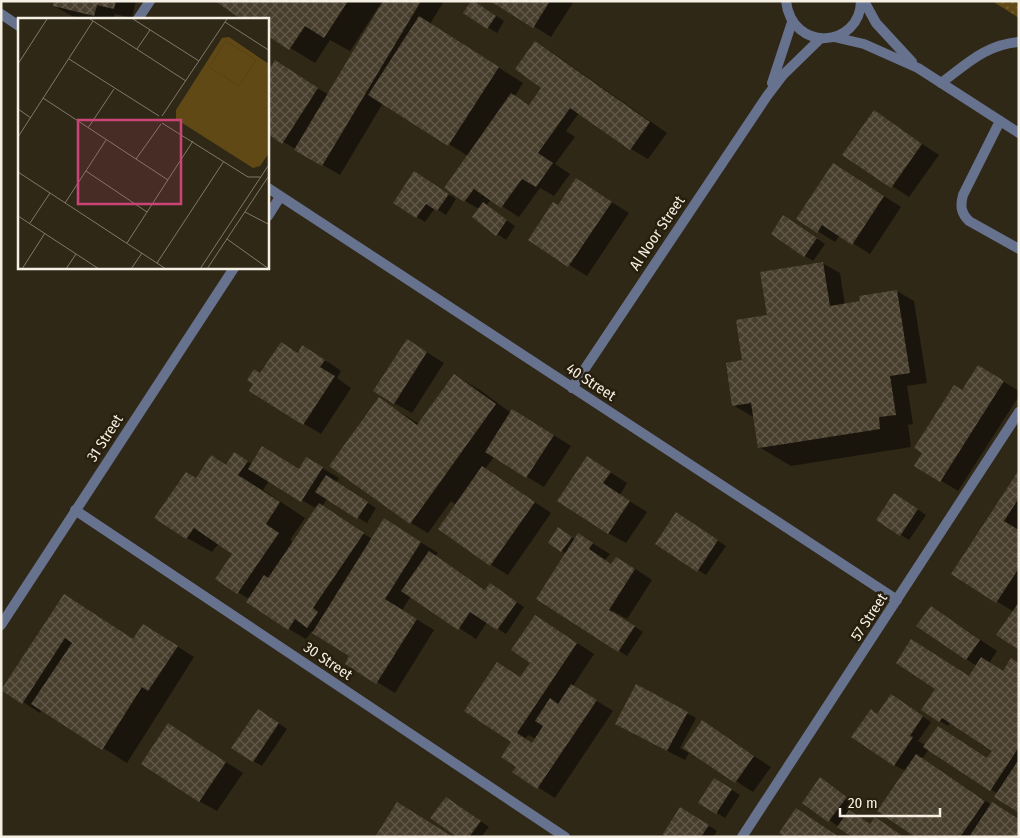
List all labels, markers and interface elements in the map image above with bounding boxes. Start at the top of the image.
inset map [18,18,269,269]
street label: Al Noor Street [626,192,689,274]
street label: 40 Street [563,359,619,405]
street label: 31 Street [83,411,127,465]
street label: 57 Street [847,590,891,644]
street label: 30 Street [300,638,356,684]
scale bar [840,786,940,818]
text: 20 m [848,794,878,812]

